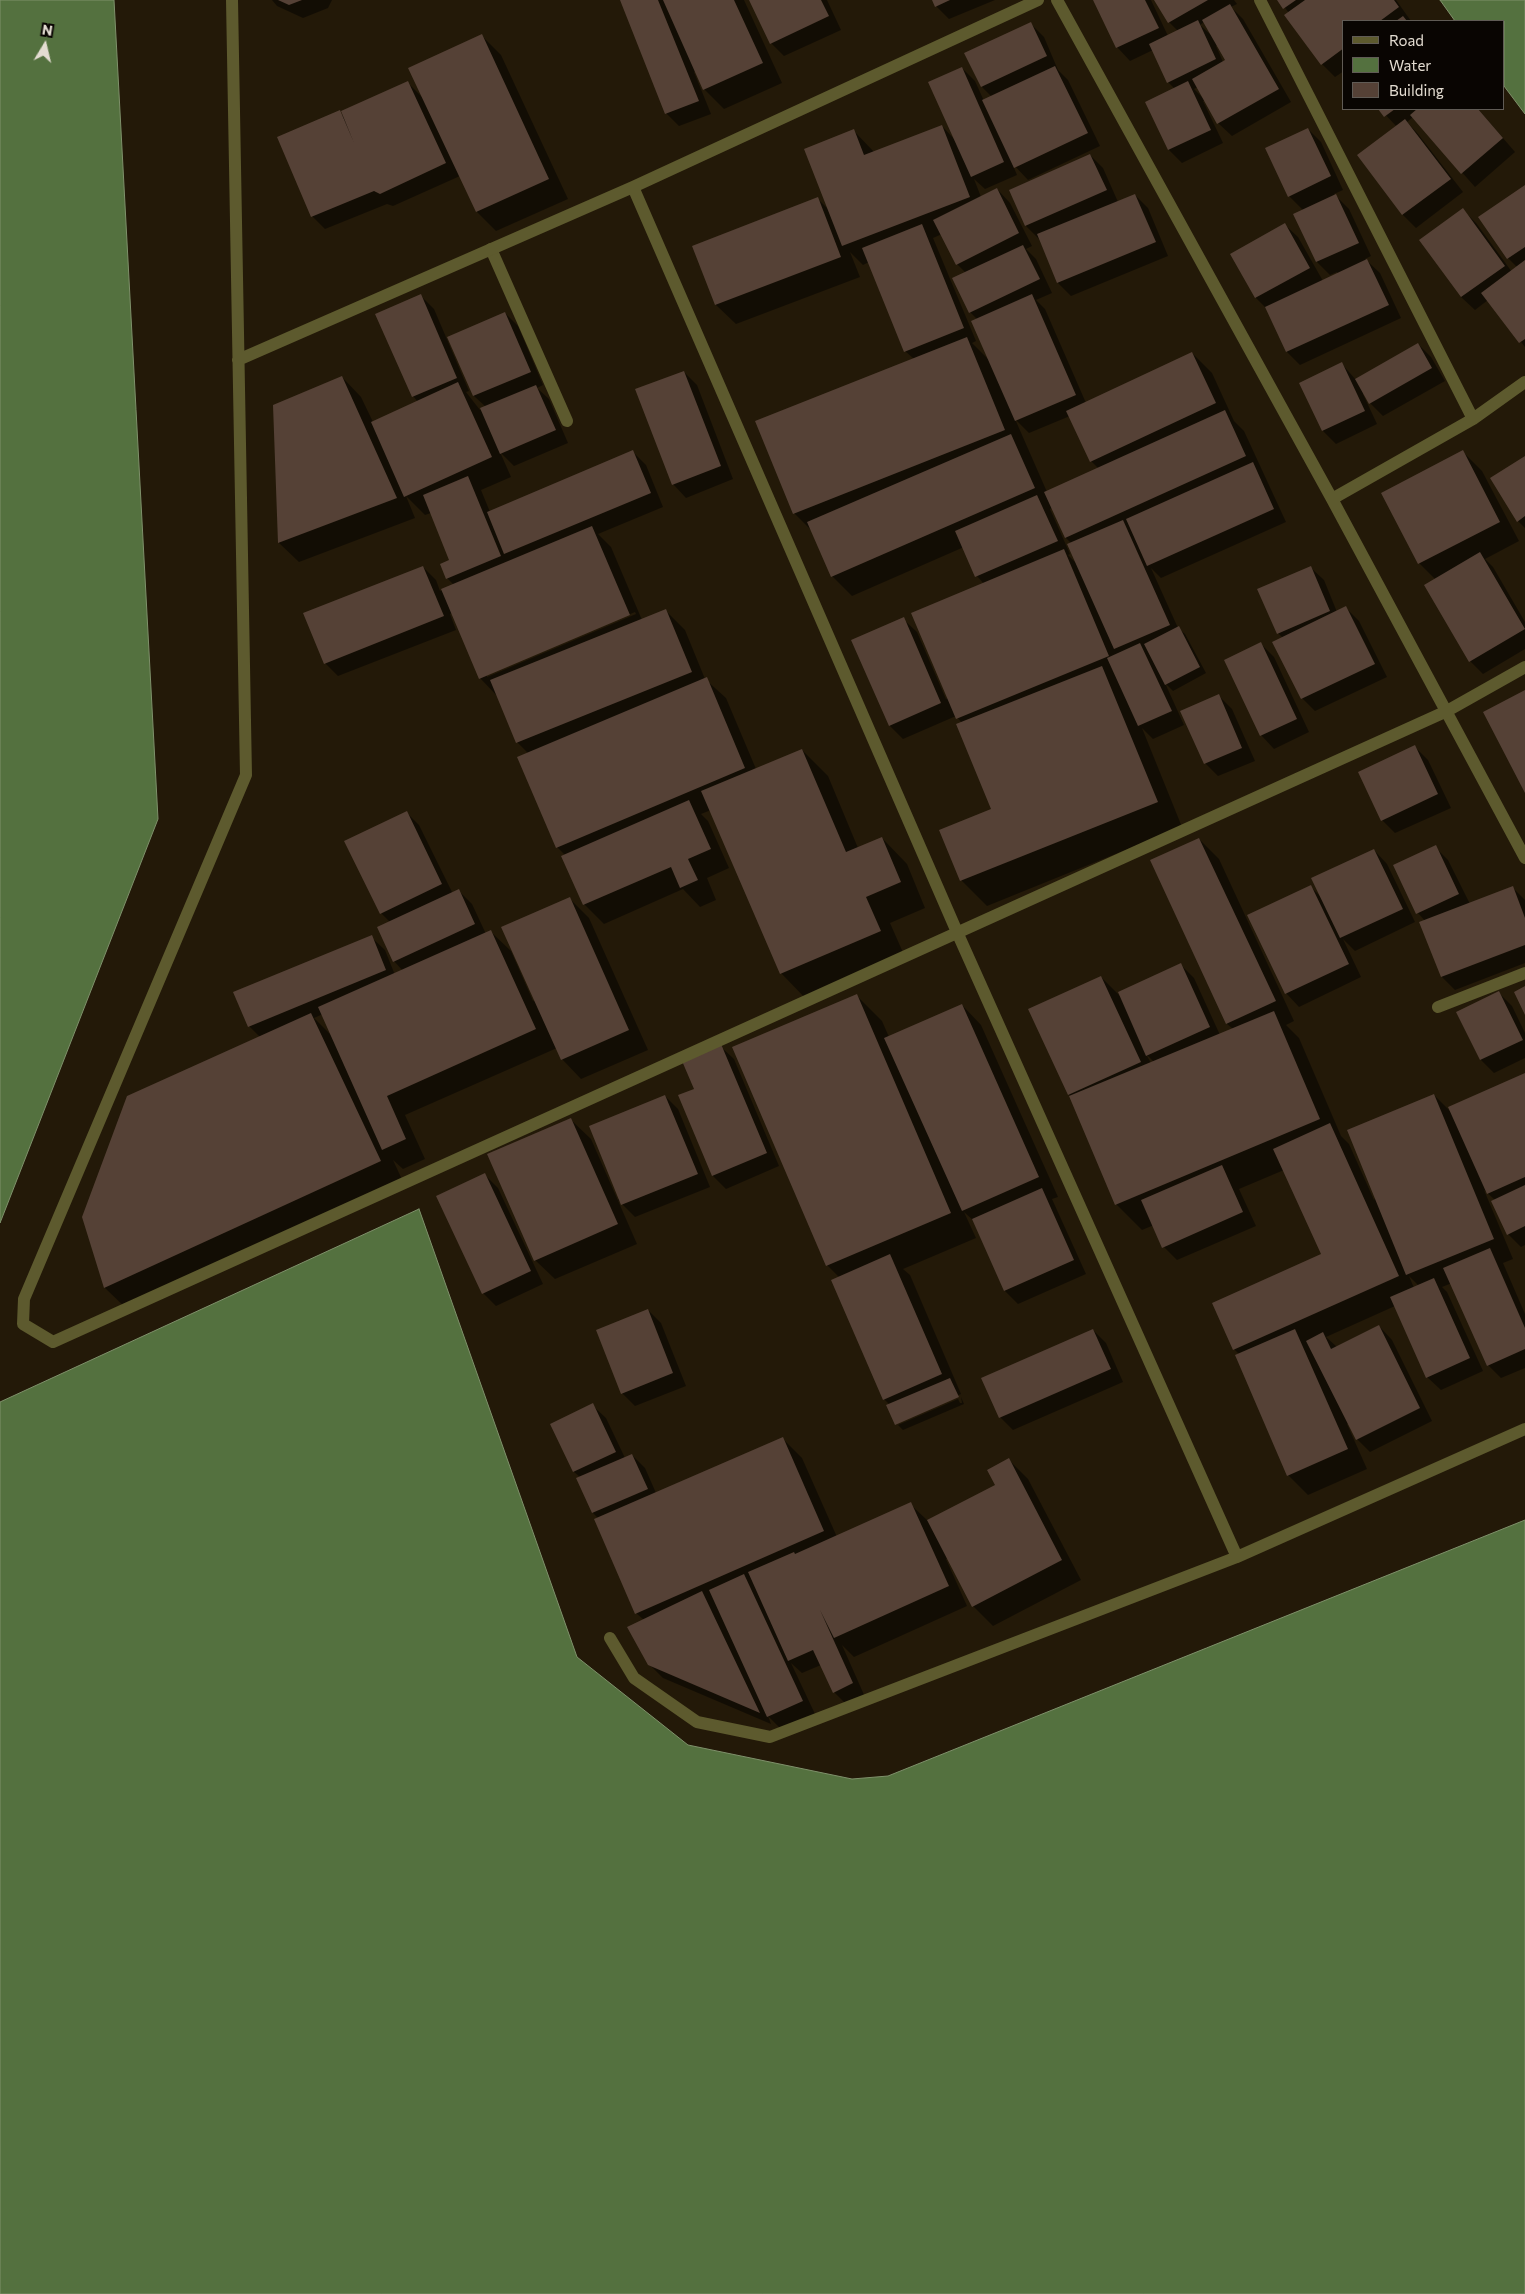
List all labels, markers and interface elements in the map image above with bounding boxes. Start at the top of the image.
north arrow [20,20,70,70]
text: N [41,20,54,39]
legend [1342,20,1505,110]
text: Road [1389,31,1424,49]
text: Water [1389,56,1431,74]
text: Building [1389,81,1444,99]

